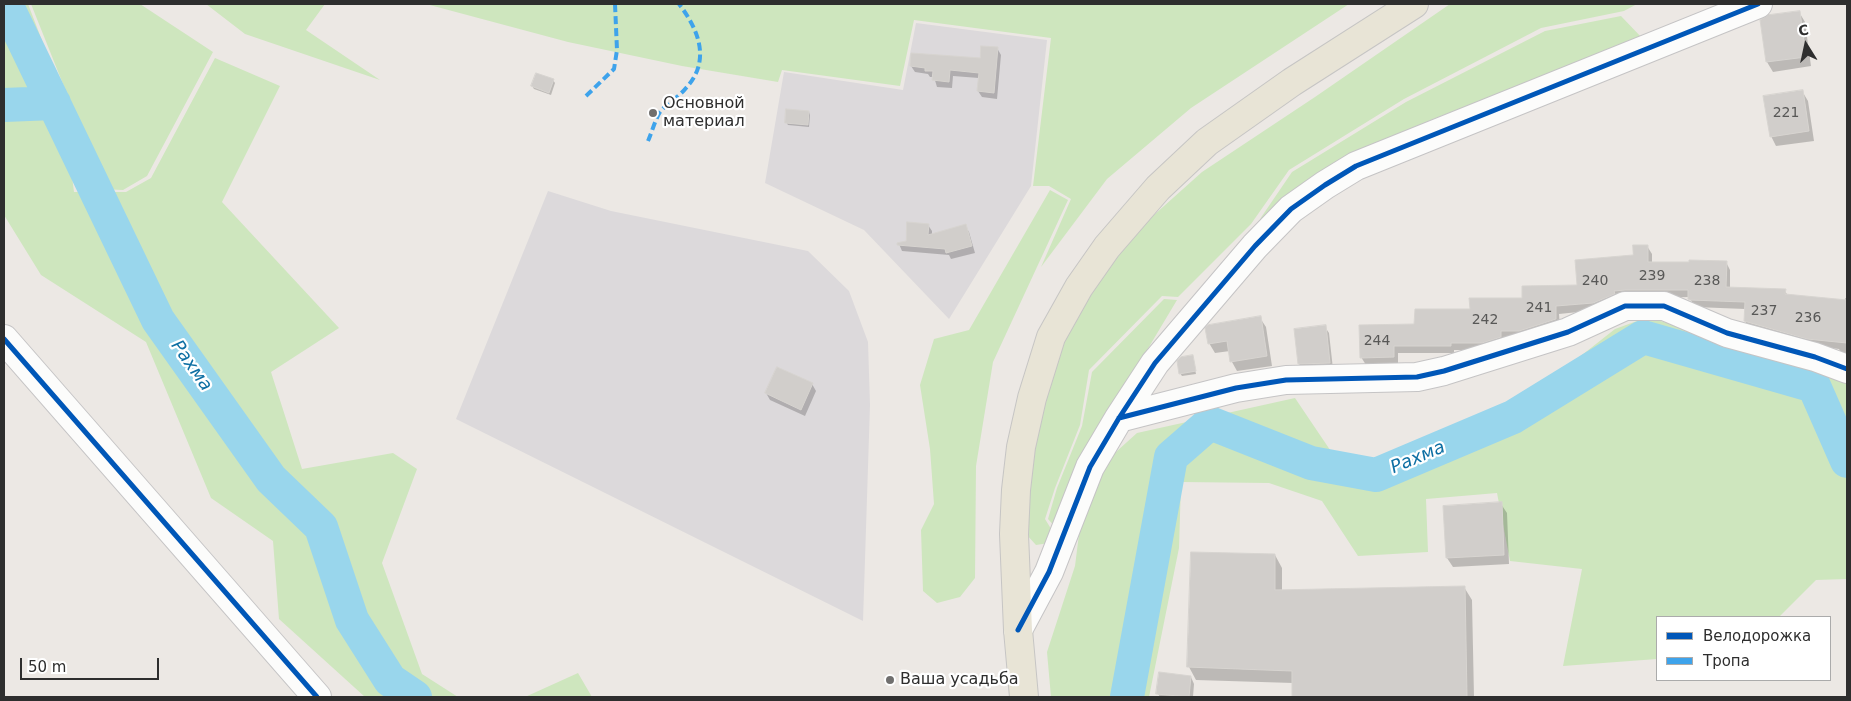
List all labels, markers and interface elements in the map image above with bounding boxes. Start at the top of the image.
north arrow [1781,20,1831,70]
text: С [1797,21,1810,39]
place label: Основной материал [663,94,745,132]
house number: 221 [1773,105,1799,121]
marker: Основной материал [647,107,659,119]
house number: 239 [1639,268,1665,284]
house number: 240 [1582,273,1608,289]
house number: 238 [1694,273,1720,289]
house number: 241 [1526,300,1552,316]
house number: 237 [1751,303,1777,319]
house number: 236 [1795,310,1821,326]
house number: 242 [1472,312,1498,328]
house number: 244 [1364,333,1390,349]
water label: Рахма [166,336,216,396]
water label: Рахма [1387,437,1449,479]
legend [1656,616,1831,681]
text: Велодорожка [1703,627,1811,645]
scale bar [22,648,161,680]
text: Тропа [1703,652,1750,670]
text: 50 m [28,658,66,676]
place label: Ваша усадьба [900,670,1019,690]
marker: Ваша усадьба [884,674,896,686]

